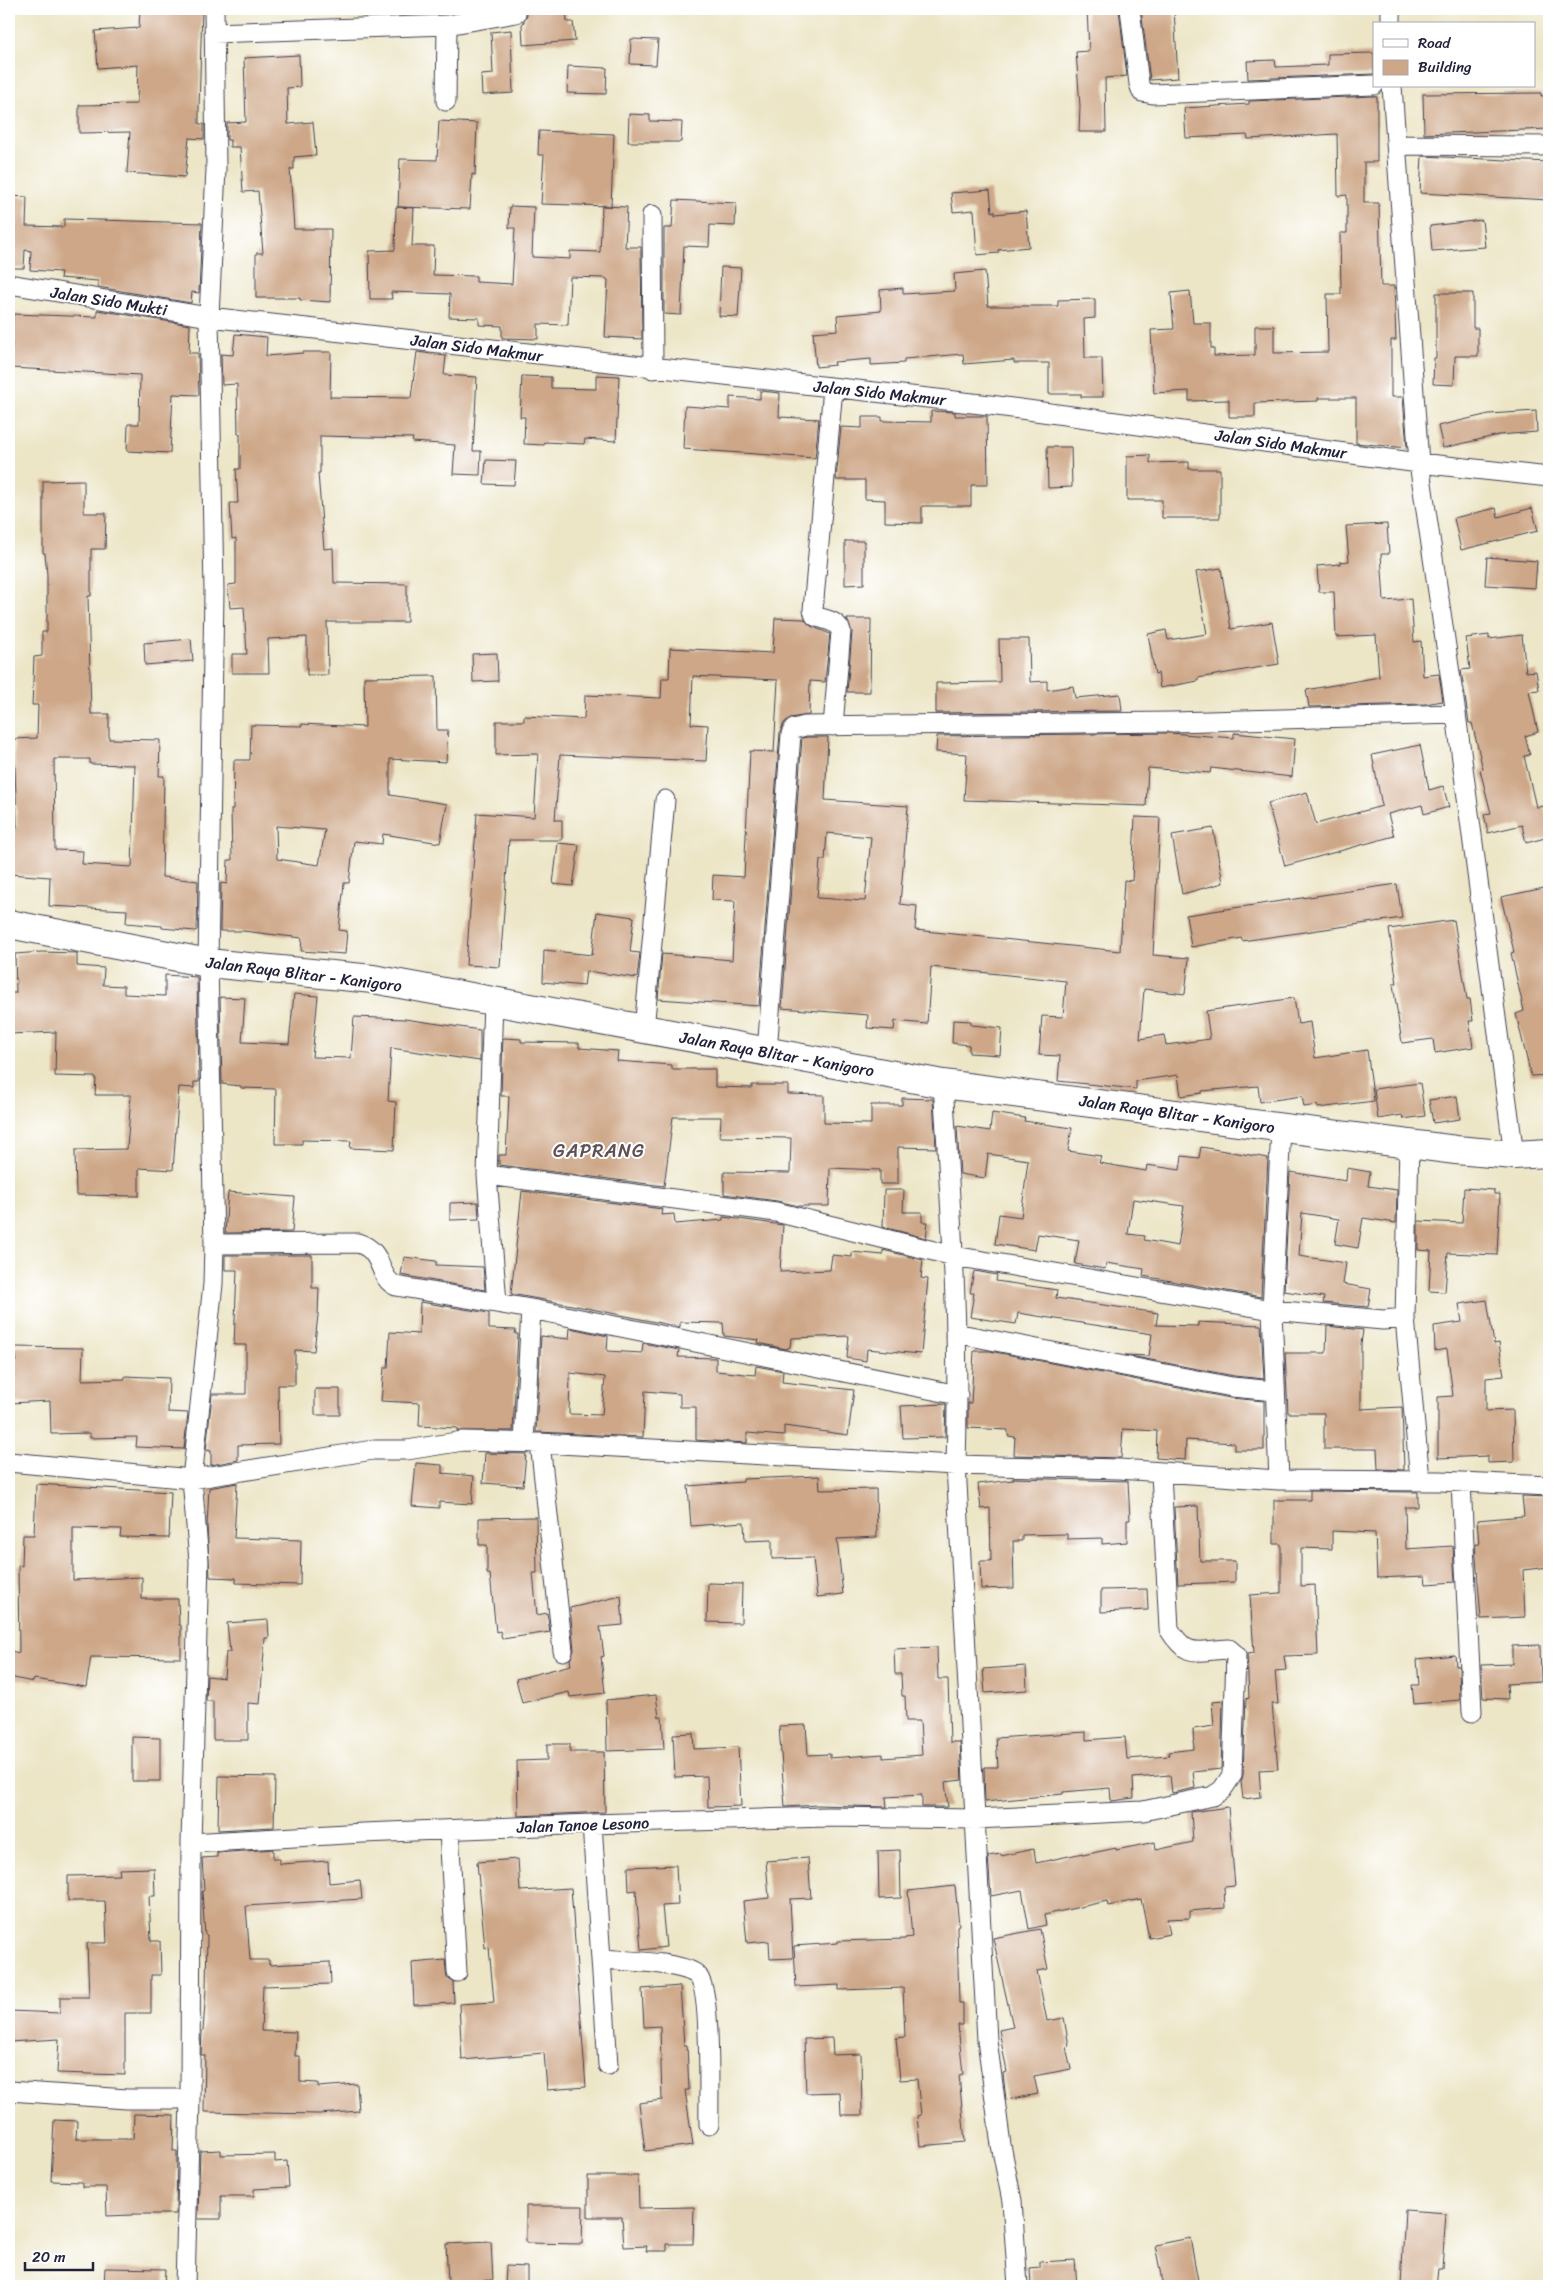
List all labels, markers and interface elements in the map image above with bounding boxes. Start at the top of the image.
legend [1373,22,1536,88]
text: Road [1418,30,1451,56]
text: Building [1418,54,1472,80]
street label: Jalan Sido Mukti [48,277,170,325]
street label: Jalan Sido Makmur [408,325,546,371]
street label: Jalan Sido Makmur [811,372,949,415]
street label: Jalan Sido Makmur [1212,420,1350,468]
street label: Jalan Raya Blitar - Kanigoro [203,947,404,1000]
street label: Jalan Raya Blitar - Kanigoro [676,1022,877,1085]
street label: Jalan Raya Blitar - Kanigoro [1076,1086,1277,1142]
district label: GAPRANG [553,1134,645,1167]
street label: Jalan Tanoe Lesono [515,1808,650,1842]
scale bar [25,2240,92,2272]
text: 20 m [32,2244,66,2270]

